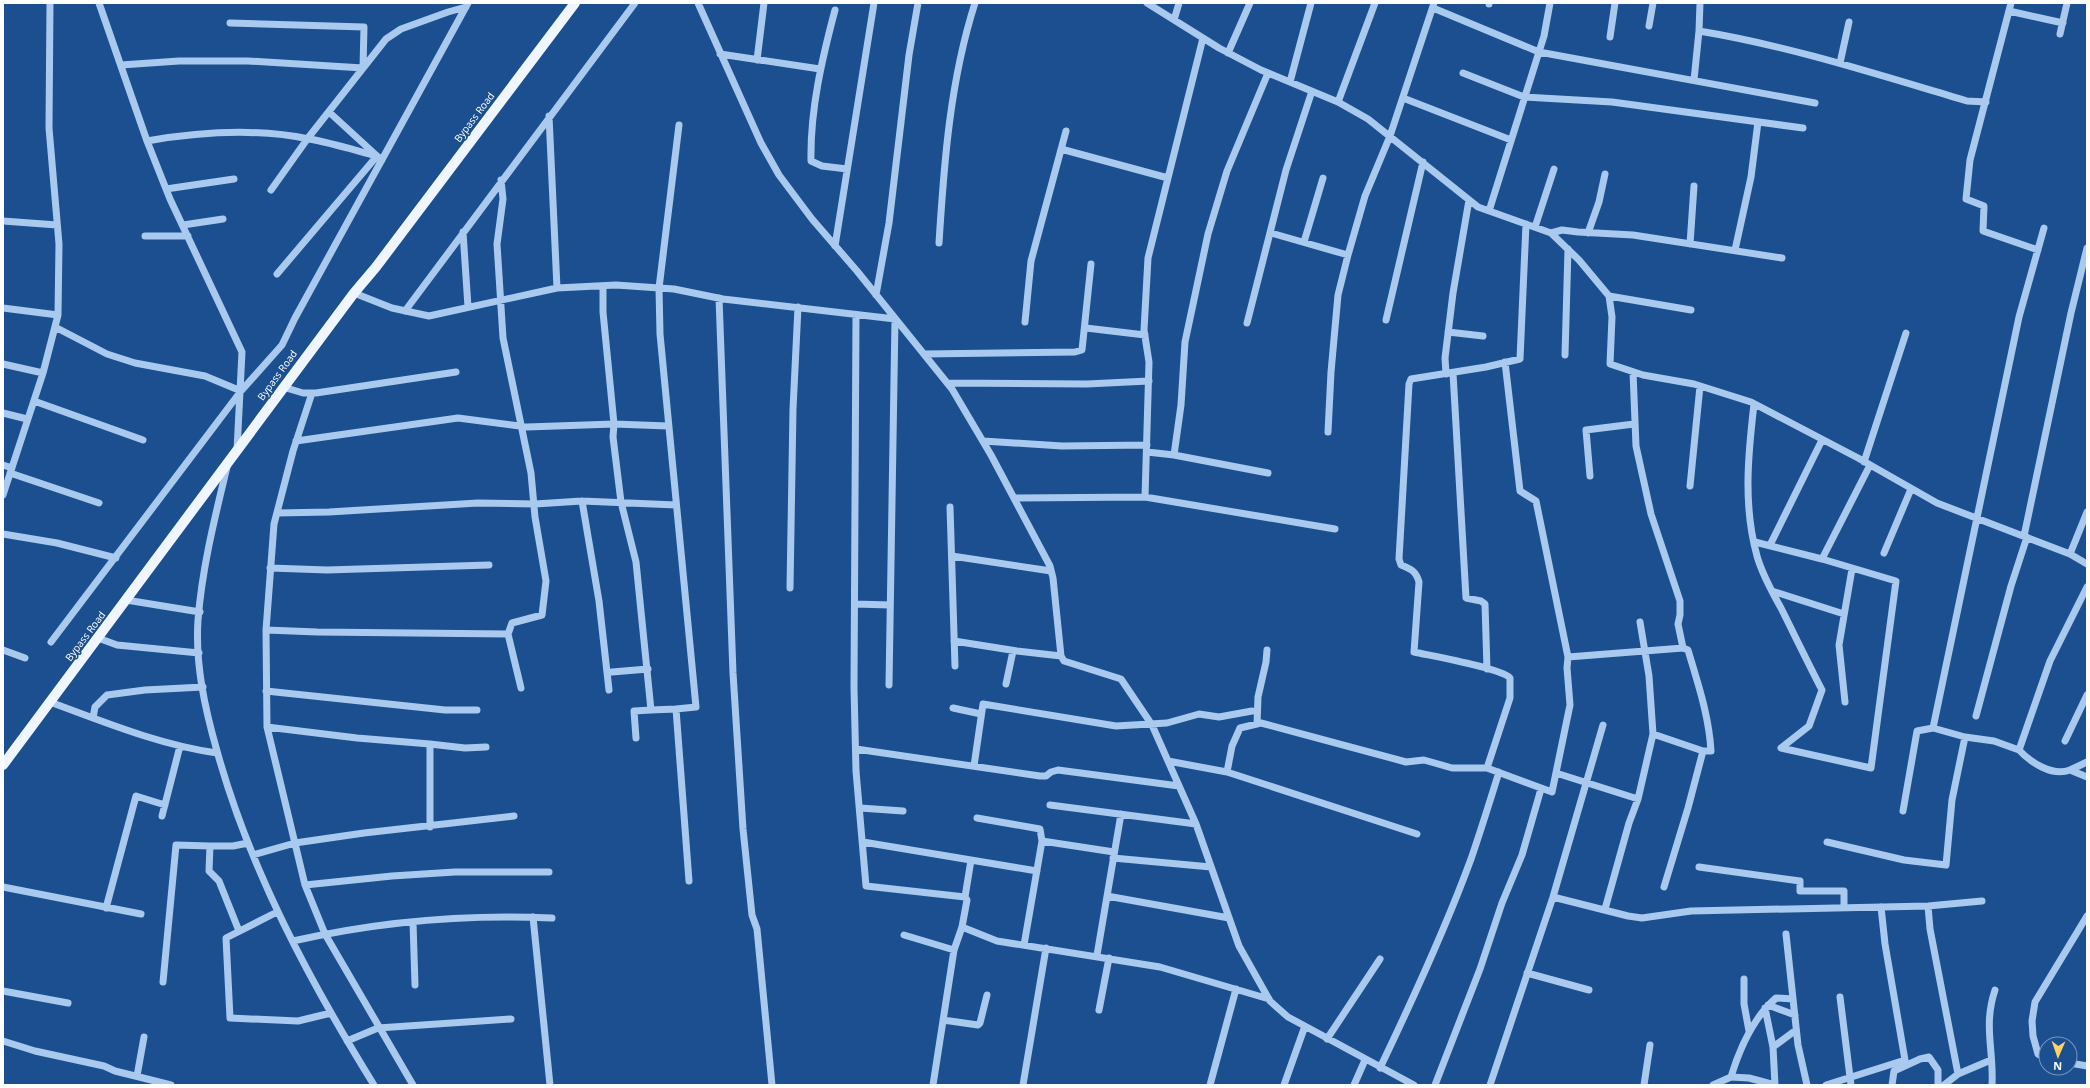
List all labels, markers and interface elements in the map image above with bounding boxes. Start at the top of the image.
street label: Bypass Road [451,89,497,145]
street label: Bypass Road [254,347,300,403]
street label: Bypass Road [62,608,108,664]
north arrow [2038,1036,2078,1076]
text: N [2053,1059,2062,1074]

